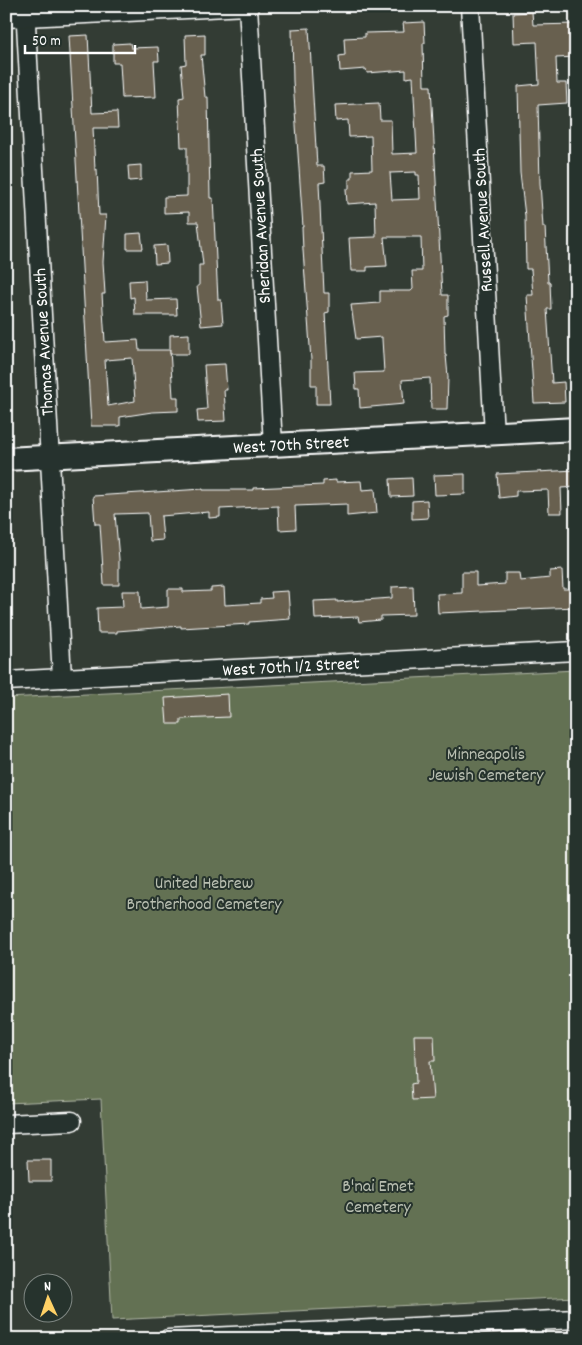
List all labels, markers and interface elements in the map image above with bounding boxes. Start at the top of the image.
scale bar [25,22,135,54]
text: 50 m [32,31,61,53]
street label: Russell Avenue South [468,147,501,293]
street label: Sheridan Avenue South [246,148,279,304]
street label: Thomas Avenue South [29,267,62,416]
street label: West 70th Street [233,431,350,462]
street label: West 70th 1/2 Street [222,652,361,685]
park label: Minneapolis Jewish Cemetery [429,743,544,789]
park label: United Hebrew Brotherhood Cemetery [126,872,282,918]
park label: B'nai Emet Cemetery [342,1175,414,1221]
north arrow [22,1272,72,1322]
text: N [43,1277,51,1297]

